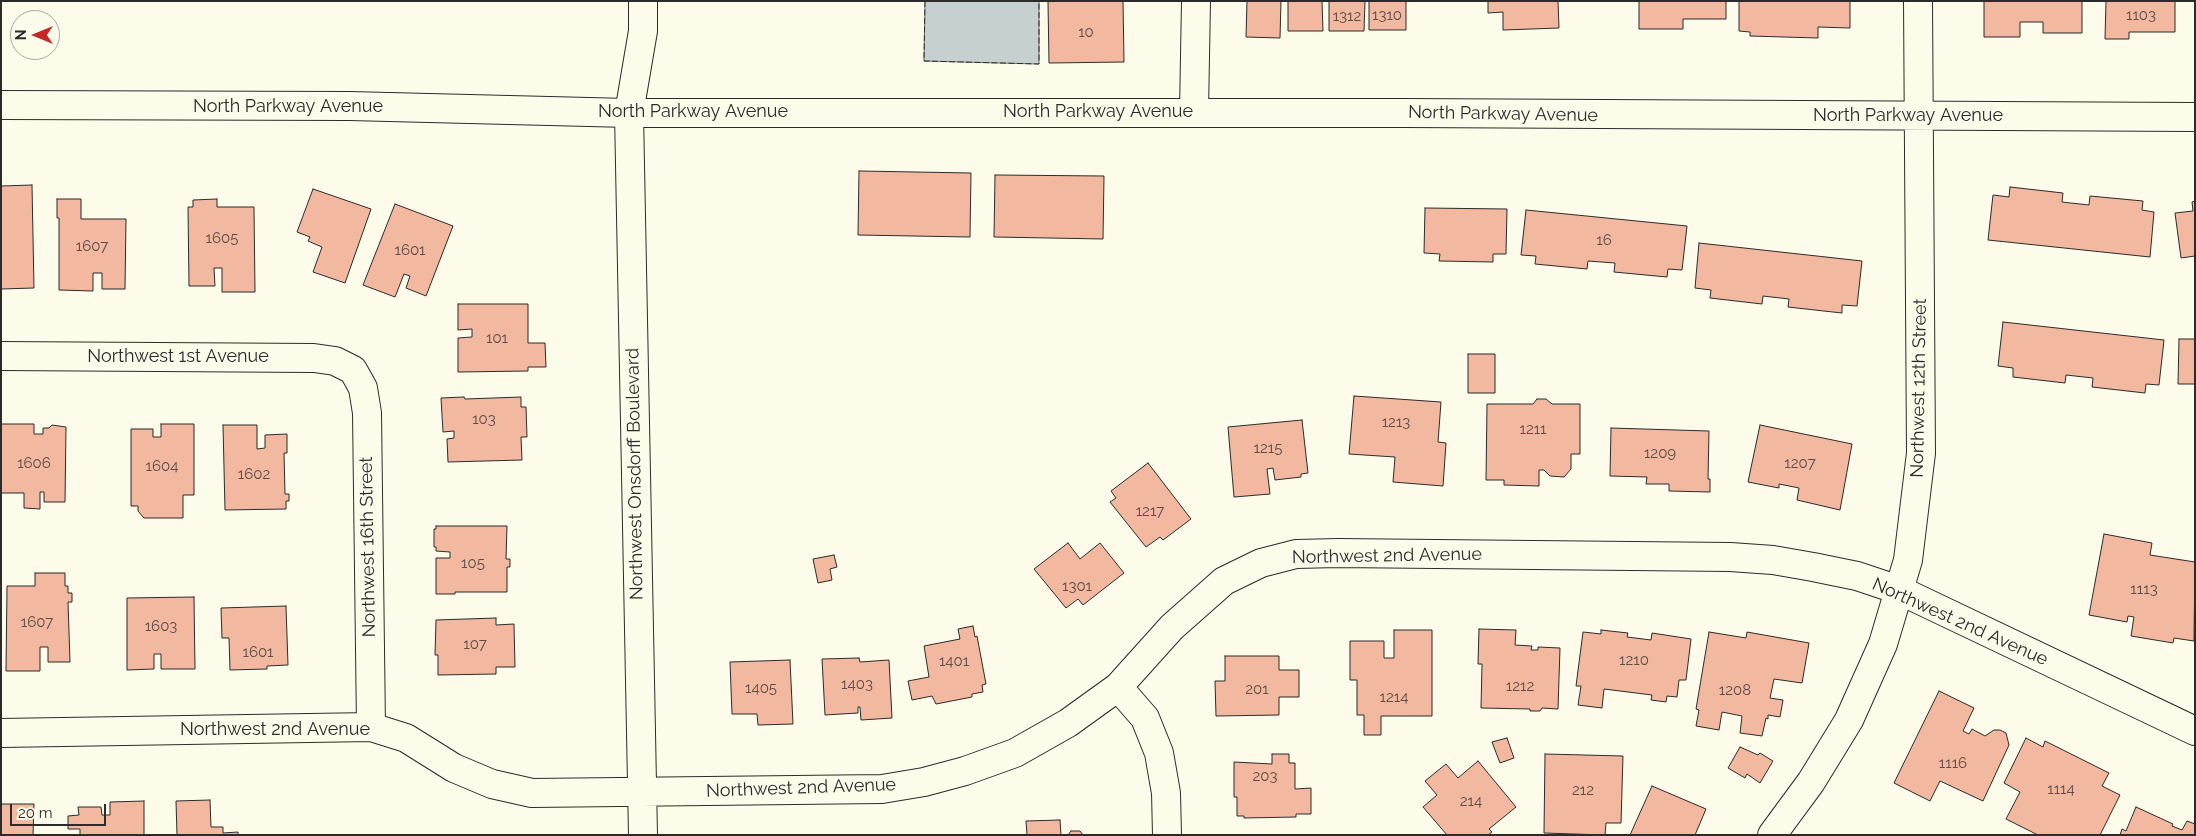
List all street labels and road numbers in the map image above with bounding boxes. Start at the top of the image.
street label: North Parkway Avenue [193,96,383,118]
street label: North Parkway Avenue [598,101,788,123]
street label: North Parkway Avenue [1003,101,1193,123]
street label: North Parkway Avenue [1408,102,1598,126]
street label: North Parkway Avenue [1813,105,2003,127]
street label: Northwest 12th Street [1907,298,1931,478]
street label: Northwest 1st Avenue [87,346,269,368]
street label: Northwest Onsdorff Boulevard [622,348,648,600]
street label: Northwest 16th Street [356,456,380,638]
street label: Northwest 2nd Avenue [1292,544,1482,568]
street label: Northwest 2nd Avenue [1869,573,2051,671]
street label: Northwest 2nd Avenue [180,719,370,741]
street label: Northwest 2nd Avenue [706,774,896,802]

